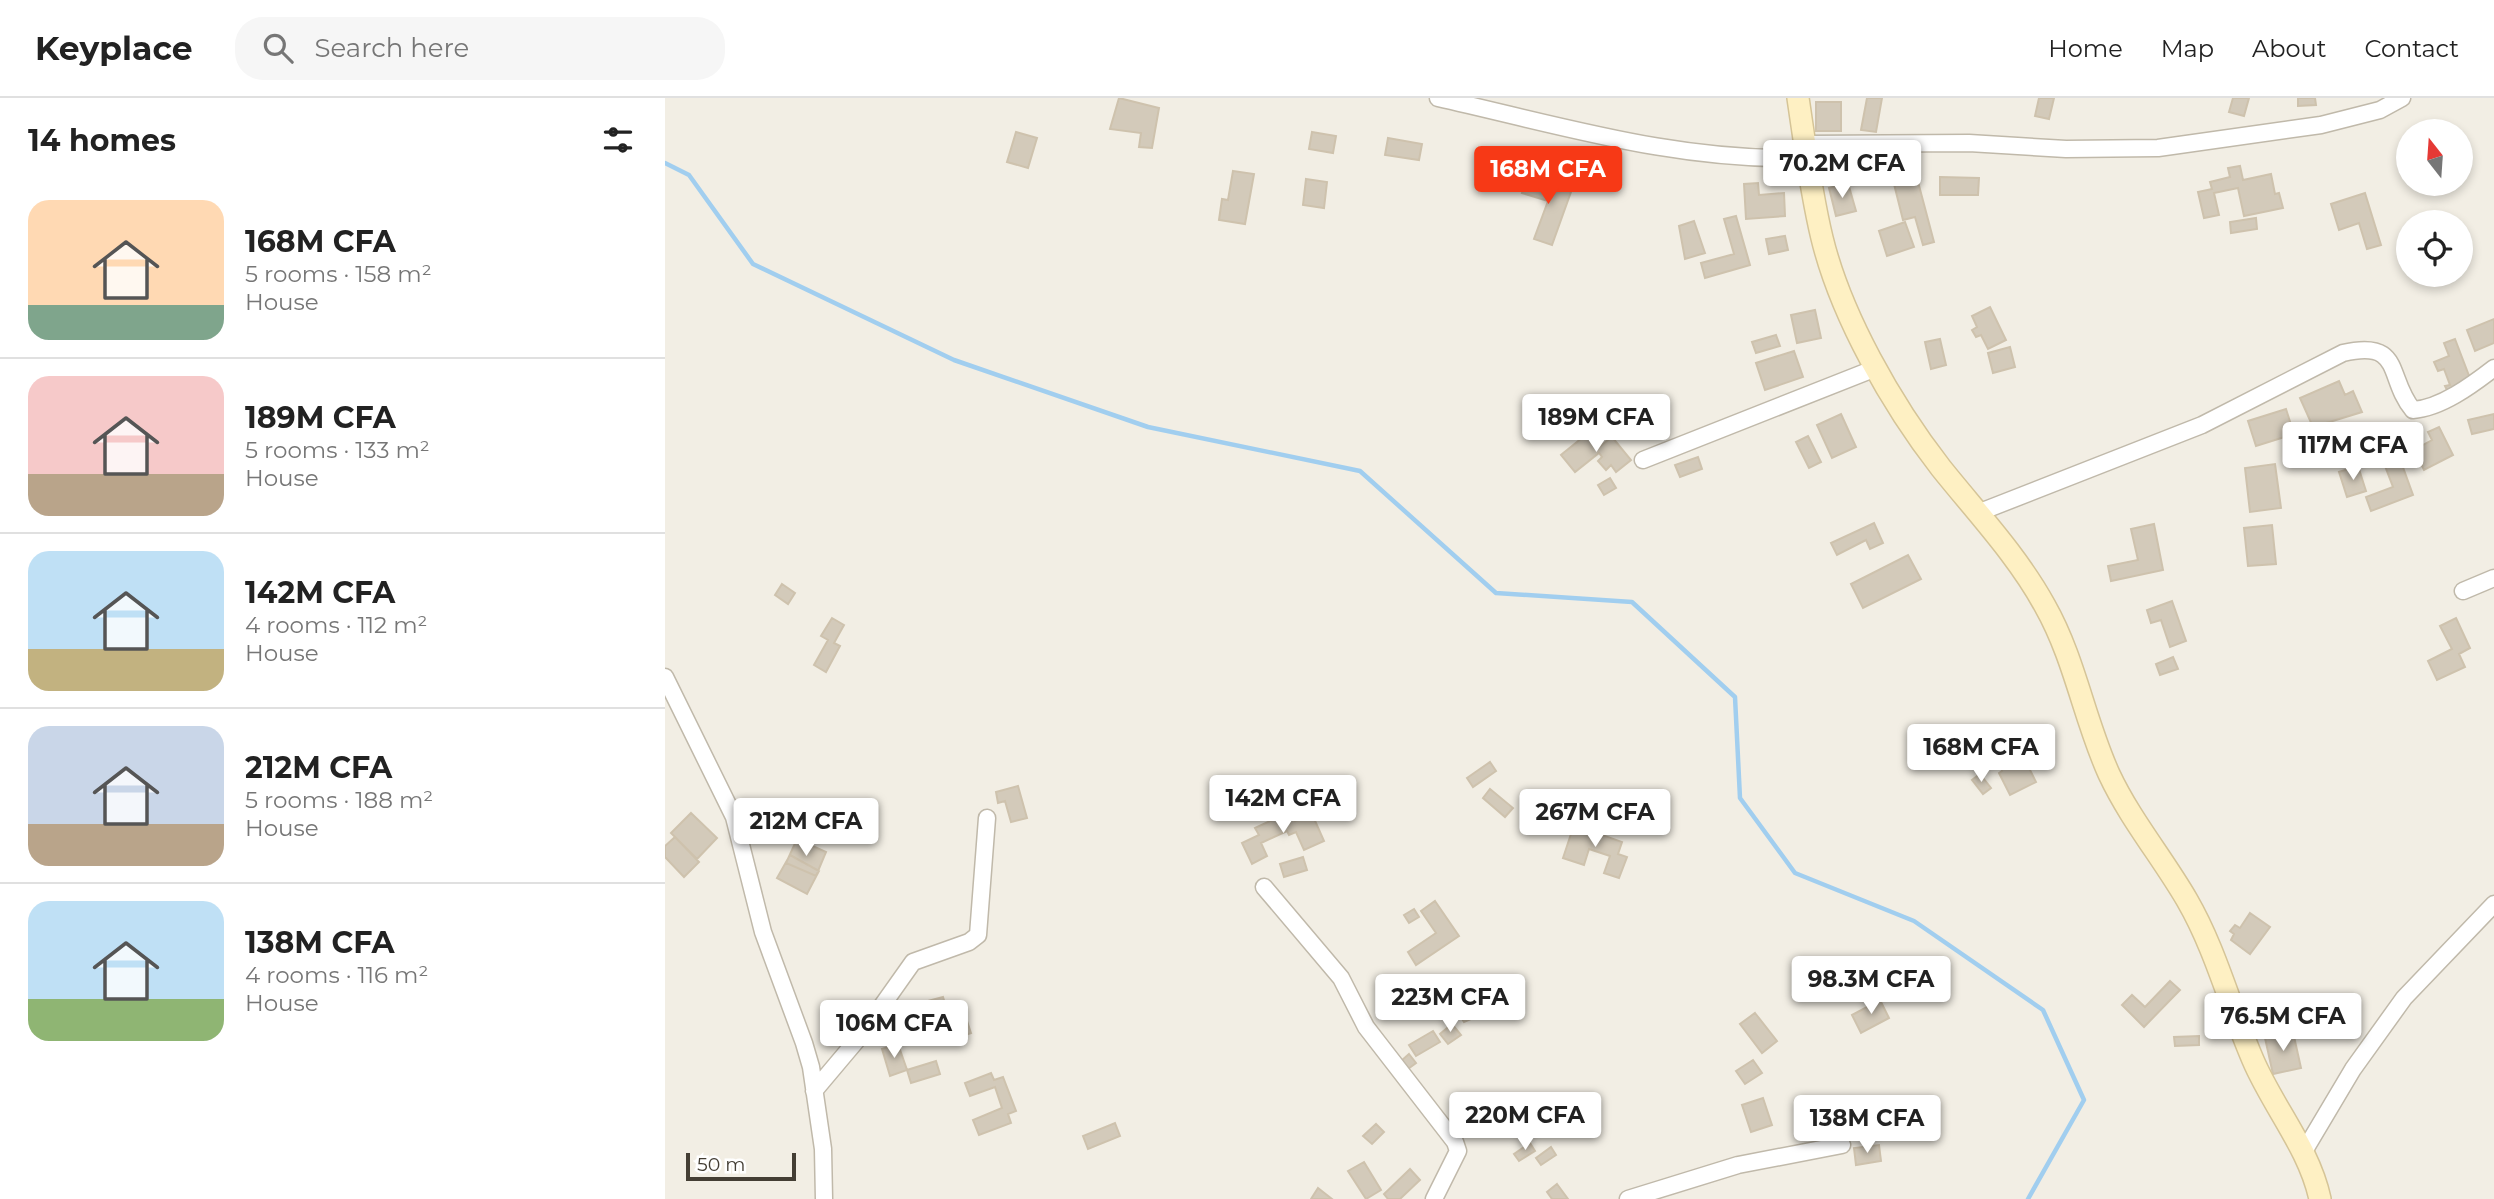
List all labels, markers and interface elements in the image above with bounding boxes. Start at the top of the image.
search box [235,17,725,80]
text: Keyplace [35,28,193,68]
icon: search [259,29,297,67]
text: Search here [315,32,469,64]
text: Home [2048,34,2123,63]
text: Map [2161,34,2214,63]
text: About [2252,34,2326,63]
text: Contact [2364,34,2459,63]
north arrow [2396,119,2473,196]
map controls [2396,119,2473,287]
icon: filters [599,121,637,159]
text: 14 homes [28,122,176,159]
pin: 70.2M CFA [1762,140,1922,200]
pin: 168M CFA [1476,146,1620,206]
text: 70.2M CFA [1779,149,1905,177]
text: 168M CFA [1490,155,1606,183]
button: locate [2396,210,2473,287]
text: 168M CFA [245,223,396,260]
icon: home [84,228,168,312]
text: 5 rooms · 158 m² [245,260,432,288]
text: House [245,288,319,316]
pin: 189M CFA [1524,394,1668,454]
text: 189M CFA [245,399,396,436]
text: 189M CFA [1538,403,1654,431]
icon: home [84,404,168,488]
pin: 117M CFA [2281,422,2425,482]
text: 117M CFA [2298,431,2408,459]
text: 5 rooms · 133 m² [245,436,430,464]
text: House [245,464,319,492]
text: 142M CFA [245,574,395,611]
icon: home [84,579,168,663]
text: 4 rooms · 112 m² [245,611,427,639]
text: House [245,639,319,667]
pin: 168M CFA [1909,724,2053,784]
text: 168M CFA [1923,733,2039,761]
text: 212M CFA [245,749,392,786]
icon: home [84,754,168,838]
pin: 142M CFA [1211,776,1355,835]
text: 142M CFA [1225,784,1341,812]
text: 5 rooms · 188 m² [245,786,433,814]
pin: 267M CFA [1523,790,1667,849]
pin: 212M CFA [734,798,878,858]
text: 267M CFA [1535,798,1655,826]
text: 212M CFA [750,807,862,835]
text: House [245,814,319,842]
text: 138M CFA [245,924,394,961]
icon: home [84,929,168,1013]
pin: 98.3M CFA [1791,956,1951,1016]
text: 4 rooms · 116 m² [245,961,428,989]
text: 98.3M CFA [1808,965,1934,993]
pin: 223M CFA [1378,974,1522,1034]
text: 223M CFA [1391,983,1509,1011]
text: House [245,989,319,1017]
pin: 76.5M CFA [2203,993,2363,1053]
pin: 106M CFA [822,1000,966,1060]
text: 76.5M CFA [2220,1002,2346,1030]
text: 106M CFA [836,1009,952,1037]
pin: 220M CFA [1453,1093,1597,1152]
pin: 138M CFA [1795,1096,1939,1155]
text: 220M CFA [1465,1101,1585,1129]
text: 138M CFA [1810,1104,1924,1132]
scale bar [686,1150,796,1182]
text: 50 m [697,1153,745,1176]

